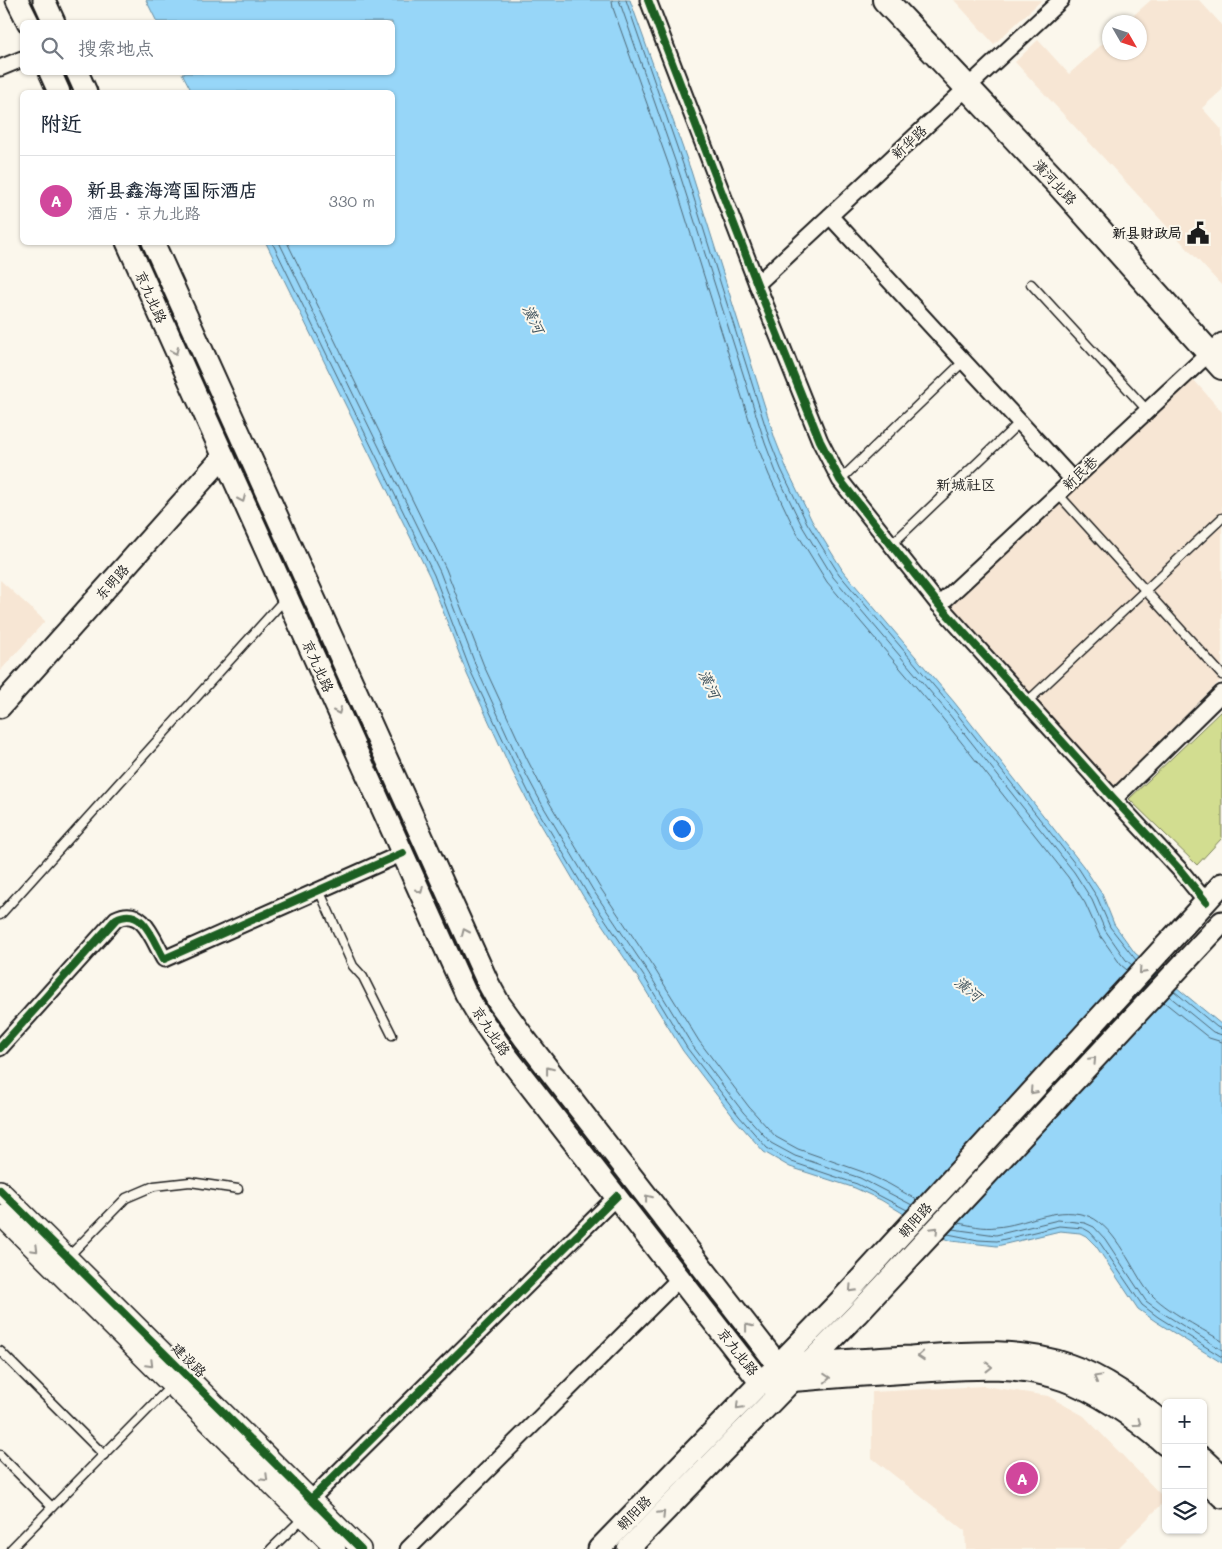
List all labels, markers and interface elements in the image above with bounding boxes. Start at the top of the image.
north arrow [1102,15,1147,60]
search box [20,20,395,75]
icon: search [38,34,66,62]
text: 搜索地点 [78,35,154,60]
text: 附近 [40,109,82,136]
street label: 新华路 [887,120,930,163]
street label: 潢河北路 [1029,155,1081,209]
text: 新县鑫海湾国际酒店 [87,177,258,202]
text: A [50,190,62,211]
text: 330 m [329,190,375,211]
text: 酒店 · 京九北路 [87,202,200,223]
public building icon: 新县财政局 [1185,220,1211,246]
place label: 新县财政局 [1112,223,1182,242]
street label: 京九北路 [131,267,172,326]
water label: 潢河 [518,301,551,339]
one-way arrow [169,346,180,355]
street label: 新民巷 [1058,451,1102,494]
district label: 新城社区 [936,474,996,494]
one-way arrow [236,494,247,503]
street label: 东明路 [91,560,133,604]
street label: 京九北路 [298,636,339,695]
water label: 潢河 [694,666,727,704]
one-way arrow [332,706,343,715]
your location [669,816,695,842]
one-way arrow [414,885,424,894]
one-way arrow [461,928,472,937]
one-way arrow [1139,966,1148,975]
water label: 潢河 [951,971,989,1007]
street label: 京九北路 [468,1002,515,1059]
one-way arrow [1087,1057,1096,1066]
one-way arrow [546,1067,554,1076]
one-way arrow [1030,1086,1039,1095]
one-way arrow [645,1195,654,1204]
street label: 朝阳路 [894,1198,936,1242]
one-way arrow [929,1227,938,1236]
one-way arrow [29,1243,38,1252]
one-way arrow [848,1284,857,1293]
street label: 京九北路 [714,1324,763,1380]
one-way arrow [746,1324,754,1333]
street label: 建设路 [168,1338,211,1381]
one-way arrow [917,1350,925,1361]
one-way arrow [144,1358,153,1367]
one-way arrow [986,1362,994,1372]
one-way arrow [823,1372,831,1383]
one-way arrow [1093,1374,1102,1384]
map controls [1162,1399,1207,1534]
button: + [1162,1399,1207,1444]
one-way arrow [735,1400,744,1409]
one-way arrow [1132,1417,1142,1426]
button: − [1162,1444,1207,1489]
pin: A [1006,1459,1038,1497]
one-way arrow [259,1472,268,1481]
button: layers [1162,1489,1207,1534]
street label: 朝阳路 [612,1491,655,1534]
one-way arrow [656,1511,665,1520]

